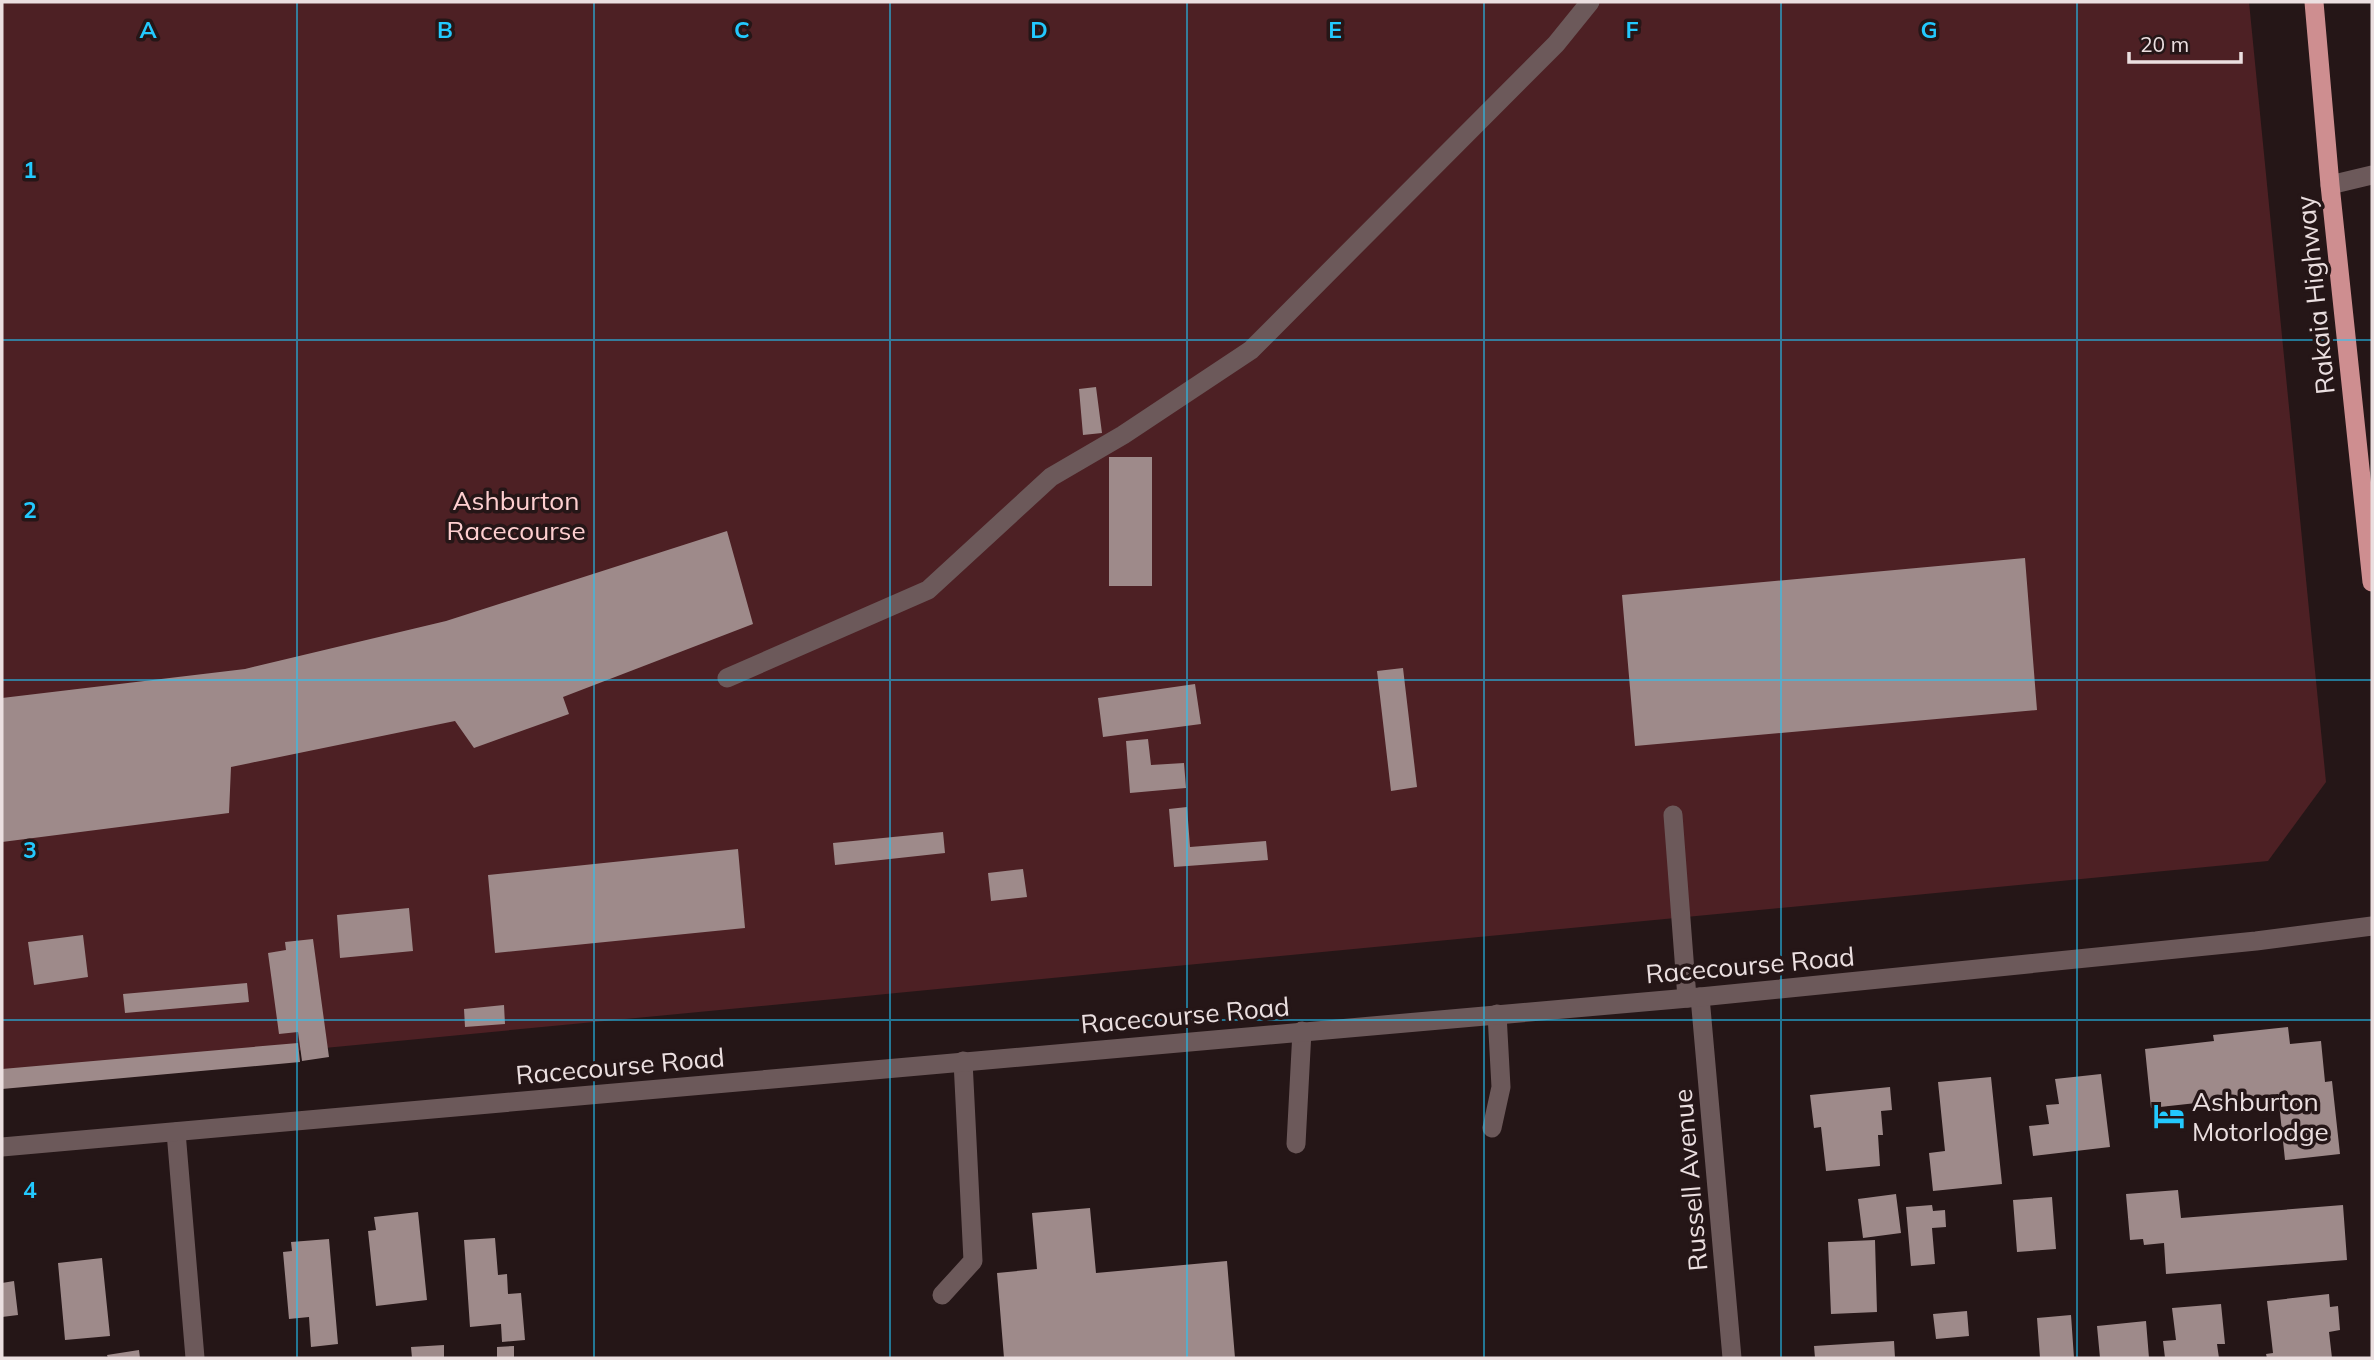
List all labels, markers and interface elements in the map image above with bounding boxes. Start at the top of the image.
text: A [139,15,157,44]
text: B [437,15,453,44]
text: C [734,15,750,44]
text: D [1030,15,1048,44]
text: E [1328,15,1342,44]
text: F [1625,15,1639,44]
text: G [1920,15,1938,44]
scale bar [2129,21,2241,65]
text: 20 m [2140,31,2189,57]
text: 1 [23,155,37,184]
street label: Rakaia Highway [2288,194,2342,396]
park label: Ashburton Racecourse [446,484,586,547]
text: 2 [23,495,37,524]
text: 3 [23,835,37,864]
street label: Racecourse Road [1644,939,1856,991]
street label: Racecourse Road [1079,989,1291,1041]
street label: Racecourse Road [514,1040,726,1092]
place label: Ashburton Motorlodge [2192,1085,2329,1148]
street label: Russell Avenue [1666,1088,1714,1272]
hotel icon: Ashburton Motorlodge [2152,1099,2186,1133]
text: 4 [23,1175,37,1204]

